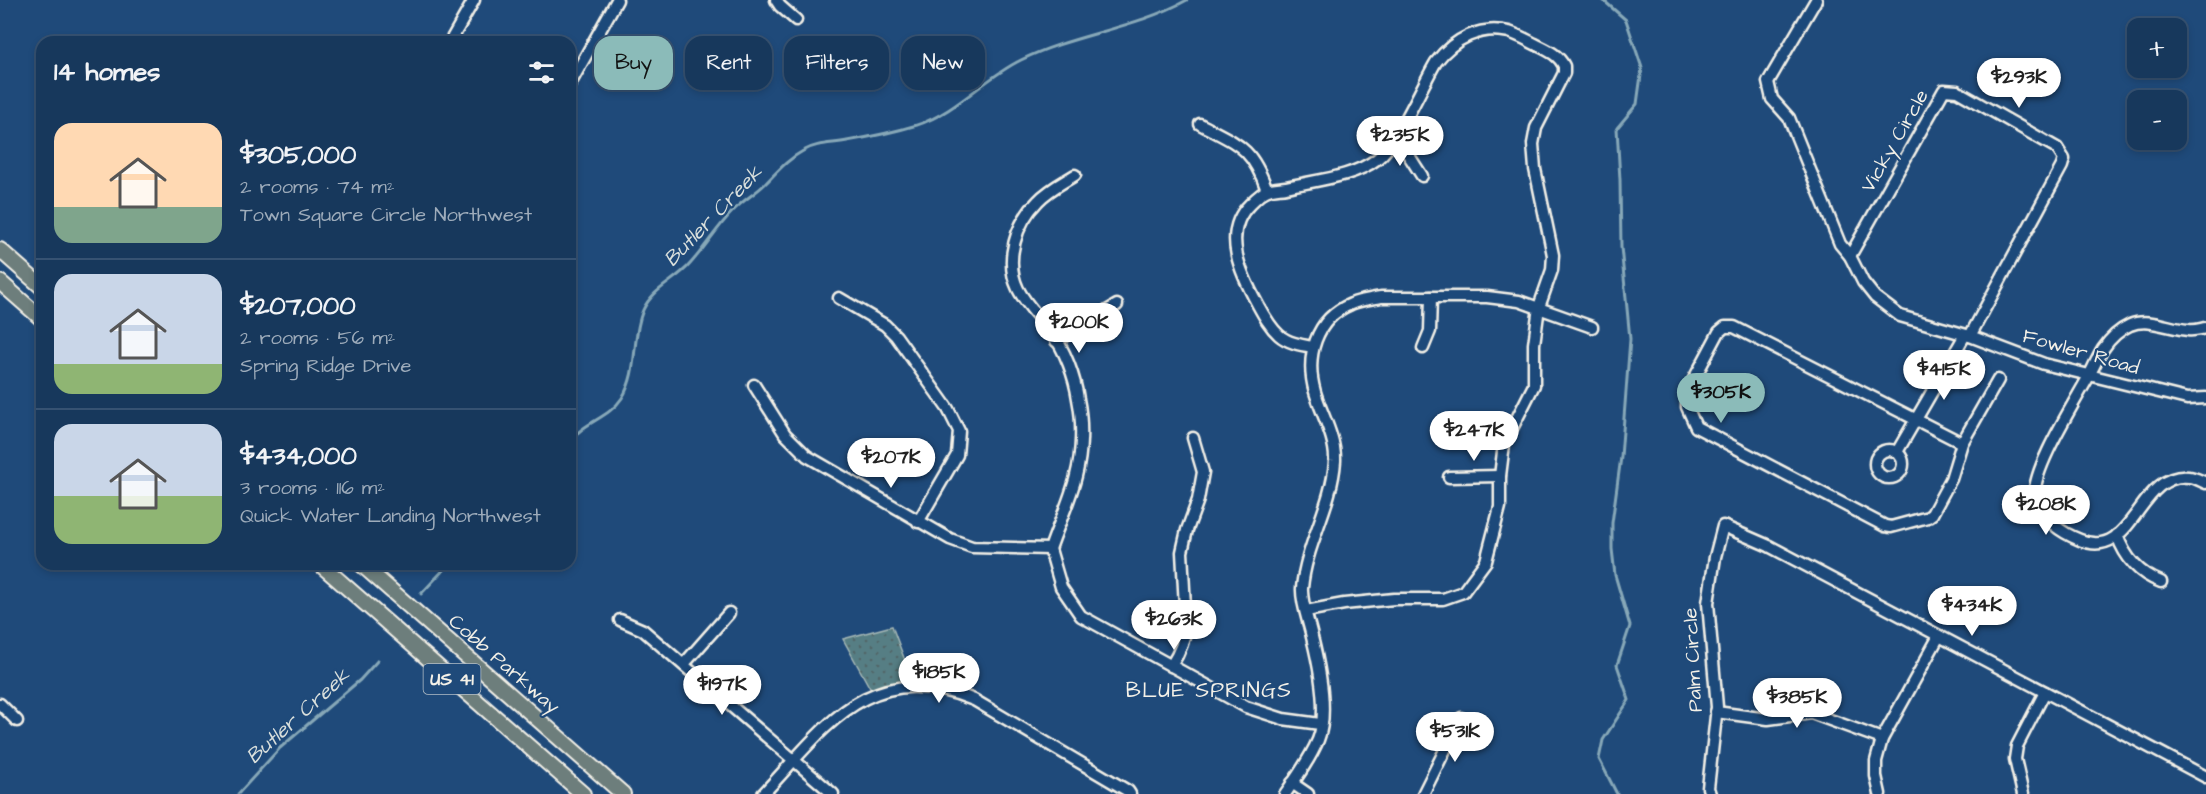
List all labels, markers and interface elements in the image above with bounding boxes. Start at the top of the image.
map controls [2127,18,2187,150]
button: + [2127,18,2187,78]
chip: Buy [594,36,673,90]
chip: Rent [685,36,772,90]
chip: Filters [784,36,889,90]
chip: New [901,36,985,90]
text: 14 homes [54,54,160,90]
icon: filters [525,56,558,89]
pin: $293K [1977,58,2061,109]
text: $293K [1991,63,2047,91]
street label: Vicky Circle [1854,84,1937,198]
button: − [2127,90,2187,150]
pin: $235K [1358,116,1442,167]
text: $235K [1370,121,1430,149]
text: $305,000 [240,137,356,173]
icon: home [102,147,174,219]
water label: Butler Creek [657,158,770,273]
text: 2 rooms · 74 m² [240,173,394,201]
text: Town Square Circle Northwest [240,201,532,229]
text: $207,000 [240,288,356,324]
icon: home [102,298,174,370]
pin: $200K [1037,303,1121,354]
text: $200K [1049,308,1109,336]
street label: Fowler Road [2019,322,2143,382]
text: 2 rooms · 56 m² [240,324,395,352]
pin: $415K [1902,350,1986,401]
text: Spring Ridge Drive [240,352,411,380]
text: $415K [1917,355,1971,383]
pin: $305K [1679,373,1763,424]
text: $305K [1691,378,1751,406]
pin: $247K [1432,411,1516,462]
text: $247K [1444,416,1504,444]
text: $434,000 [240,438,357,474]
pin: $207K [849,438,933,489]
text: $207K [861,443,921,471]
icon: home [102,448,174,520]
text: 3 rooms · 116 m² [240,474,385,502]
pin: $208K [2004,485,2088,536]
text: $208K [2016,490,2076,518]
text: Quick Water Landing Northwest [240,502,541,530]
pin: $434K [1930,586,2014,637]
text: $434K [1942,591,2002,619]
pin: $263K [1132,600,1216,651]
text: $263K [1145,605,1203,633]
street label: Palm Circle [1676,607,1710,713]
street label: Cobb Parkway [442,608,566,721]
pin: $185K [897,653,981,704]
text: $185K [913,658,965,686]
water label: Butler Creek [240,661,357,771]
road number: US 41 [424,664,480,694]
pin: $197K [680,665,764,716]
text: $197K [697,670,747,698]
district label: BLUE SPRINGS [1126,676,1292,705]
pin: $385K [1755,678,1839,729]
text: $385K [1767,683,1827,711]
pin: $531K [1413,712,1497,763]
text: $531K [1430,717,1480,745]

